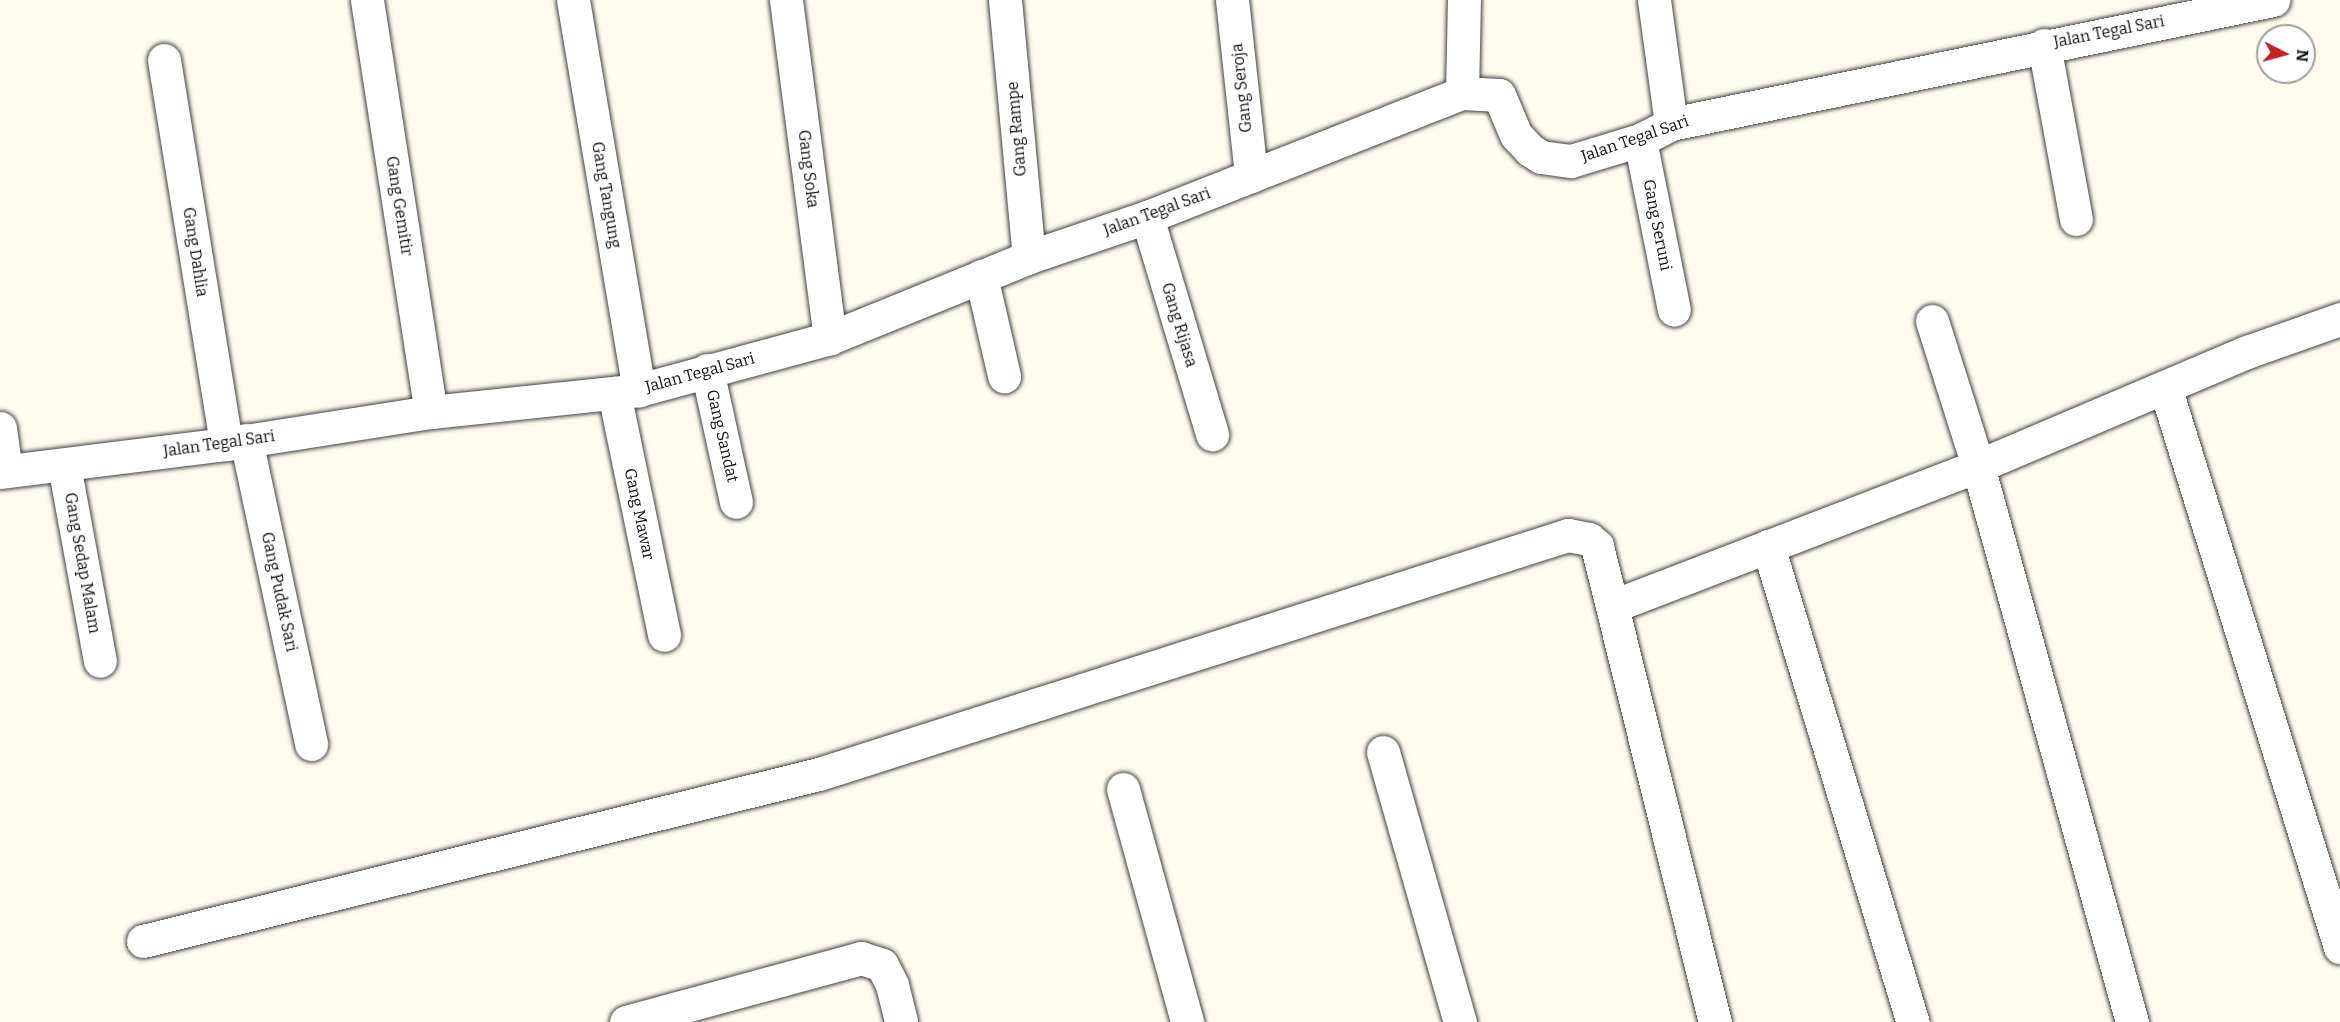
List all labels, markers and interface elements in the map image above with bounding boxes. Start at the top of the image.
street label: Jalan Tegal Sari [2052,12,2166,52]
north arrow [2256,24,2316,84]
street label: Gang Seroja [1228,42,1256,134]
text: N [2292,49,2313,63]
street label: Gang Rampe [1003,81,1031,177]
street label: Jalan Tegal Sari [1579,112,1691,166]
street label: Gang Soka [794,129,822,209]
street label: Gang Tangung [587,140,625,250]
street label: Gang Gemitir [382,155,416,257]
street label: Gang Seruni [1639,178,1675,272]
street label: Jalan Tegal Sari [1101,184,1213,240]
street label: Gang Dahlia [178,206,212,298]
street label: Gang Rijasa [1157,280,1201,370]
street label: Jalan Tegal Sari [643,349,757,397]
street label: Gang Sandat [702,388,742,484]
street label: Jalan Tegal Sari [162,427,276,461]
street label: Gang Mawar [620,466,658,562]
street label: Gang Sedap Malam [60,491,104,635]
street label: Gang Pudak Sari [257,530,301,654]

